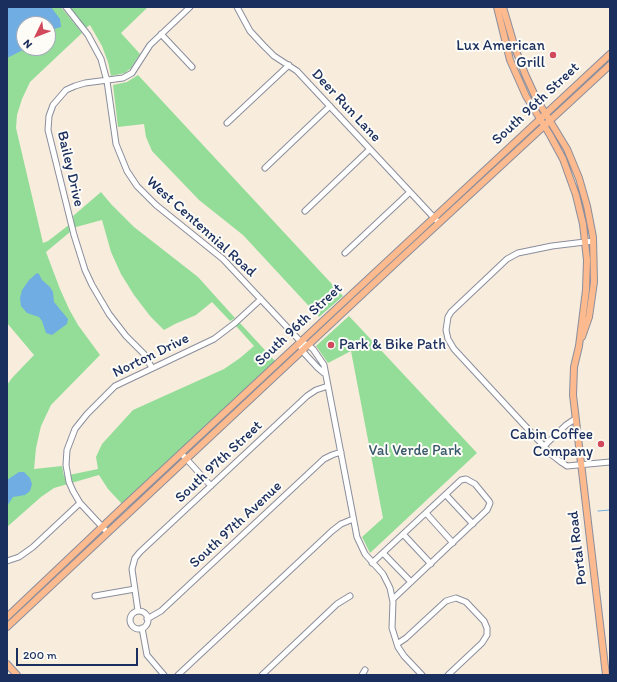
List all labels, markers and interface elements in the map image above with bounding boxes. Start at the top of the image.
north arrow [16,16,56,56]
text: N [20,37,35,51]
place label: Lux American Grill [456,37,545,72]
marker: Lux American Grill [548,50,558,60]
street label: South 96th Street [489,59,583,149]
street label: Deer Run Lane [307,66,385,146]
street label: Bailey Drive [53,129,87,209]
street label: West Centennial Road [142,173,260,281]
street label: South 96th Street [252,280,346,370]
street label: Norton Drive [110,330,192,382]
place label: Park & Bike Path [339,336,446,354]
marker: Park & Bike Path [326,340,336,350]
street label: South 97th Street [172,417,266,507]
place label: Cabin Coffee Company [510,426,593,461]
marker: Cabin Coffee Company [596,439,606,449]
park label: Val Verde Park [368,442,462,460]
street label: South 97th Avenue [186,478,286,572]
street label: Portal Road [565,510,591,586]
scale bar [18,640,140,666]
text: 200 m [23,648,57,662]

